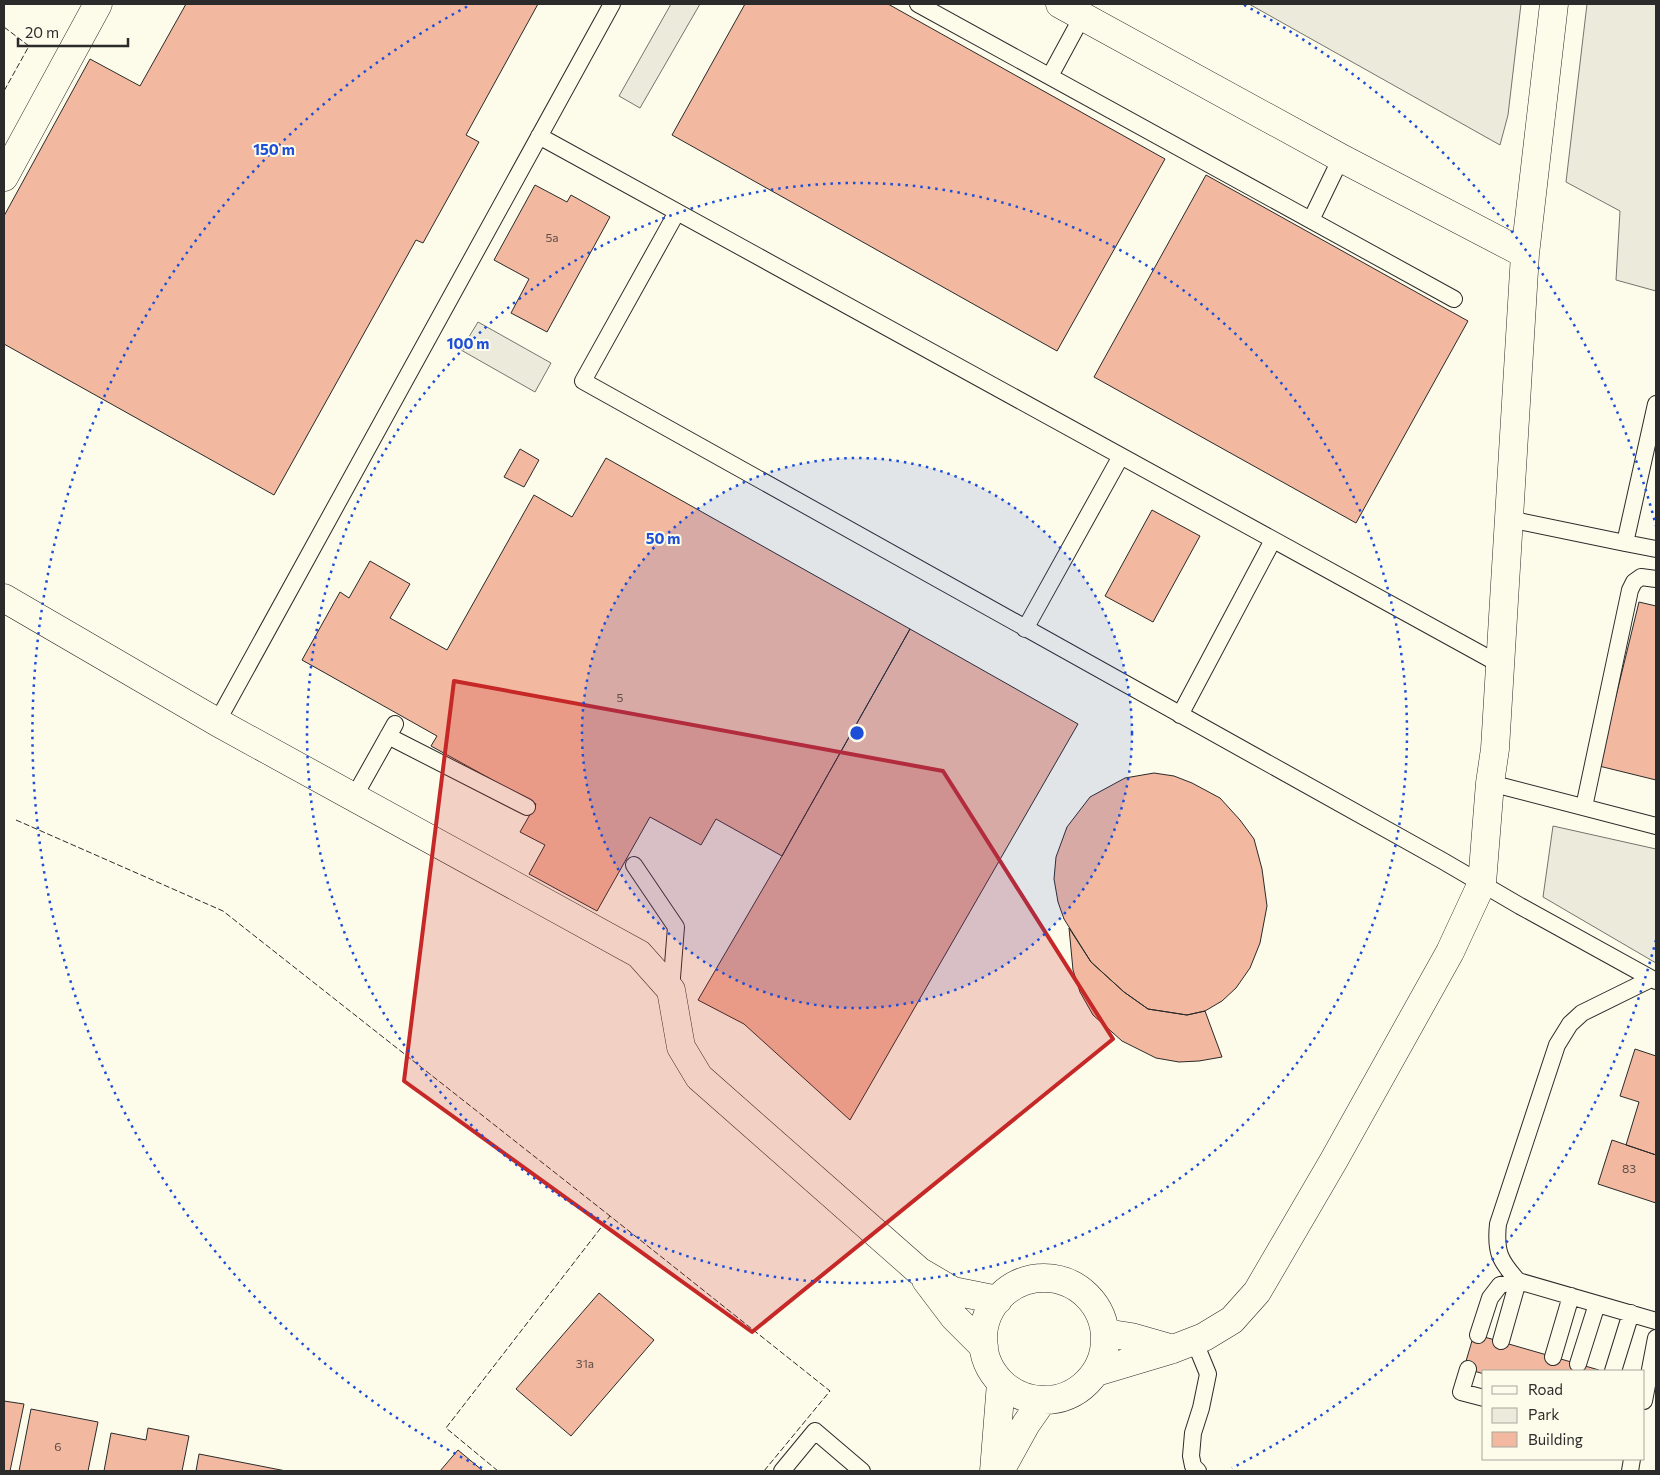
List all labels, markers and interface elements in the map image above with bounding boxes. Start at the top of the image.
scale bar [18,15,128,47]
text: 20 m [25,23,59,41]
text: 150 m [253,140,295,158]
house number: 5a [545,230,559,244]
text: 100 m [447,334,489,352]
text: 50 m [646,529,680,547]
house number: 5 [617,690,624,704]
centre of rings [848,724,866,742]
house number: 83 [1622,1161,1636,1175]
house number: 31a [576,1356,594,1370]
legend [1482,1370,1645,1460]
text: Road [1528,1380,1563,1398]
text: Park [1528,1405,1559,1423]
text: Building [1528,1430,1583,1448]
house number: 6 [54,1439,62,1453]

